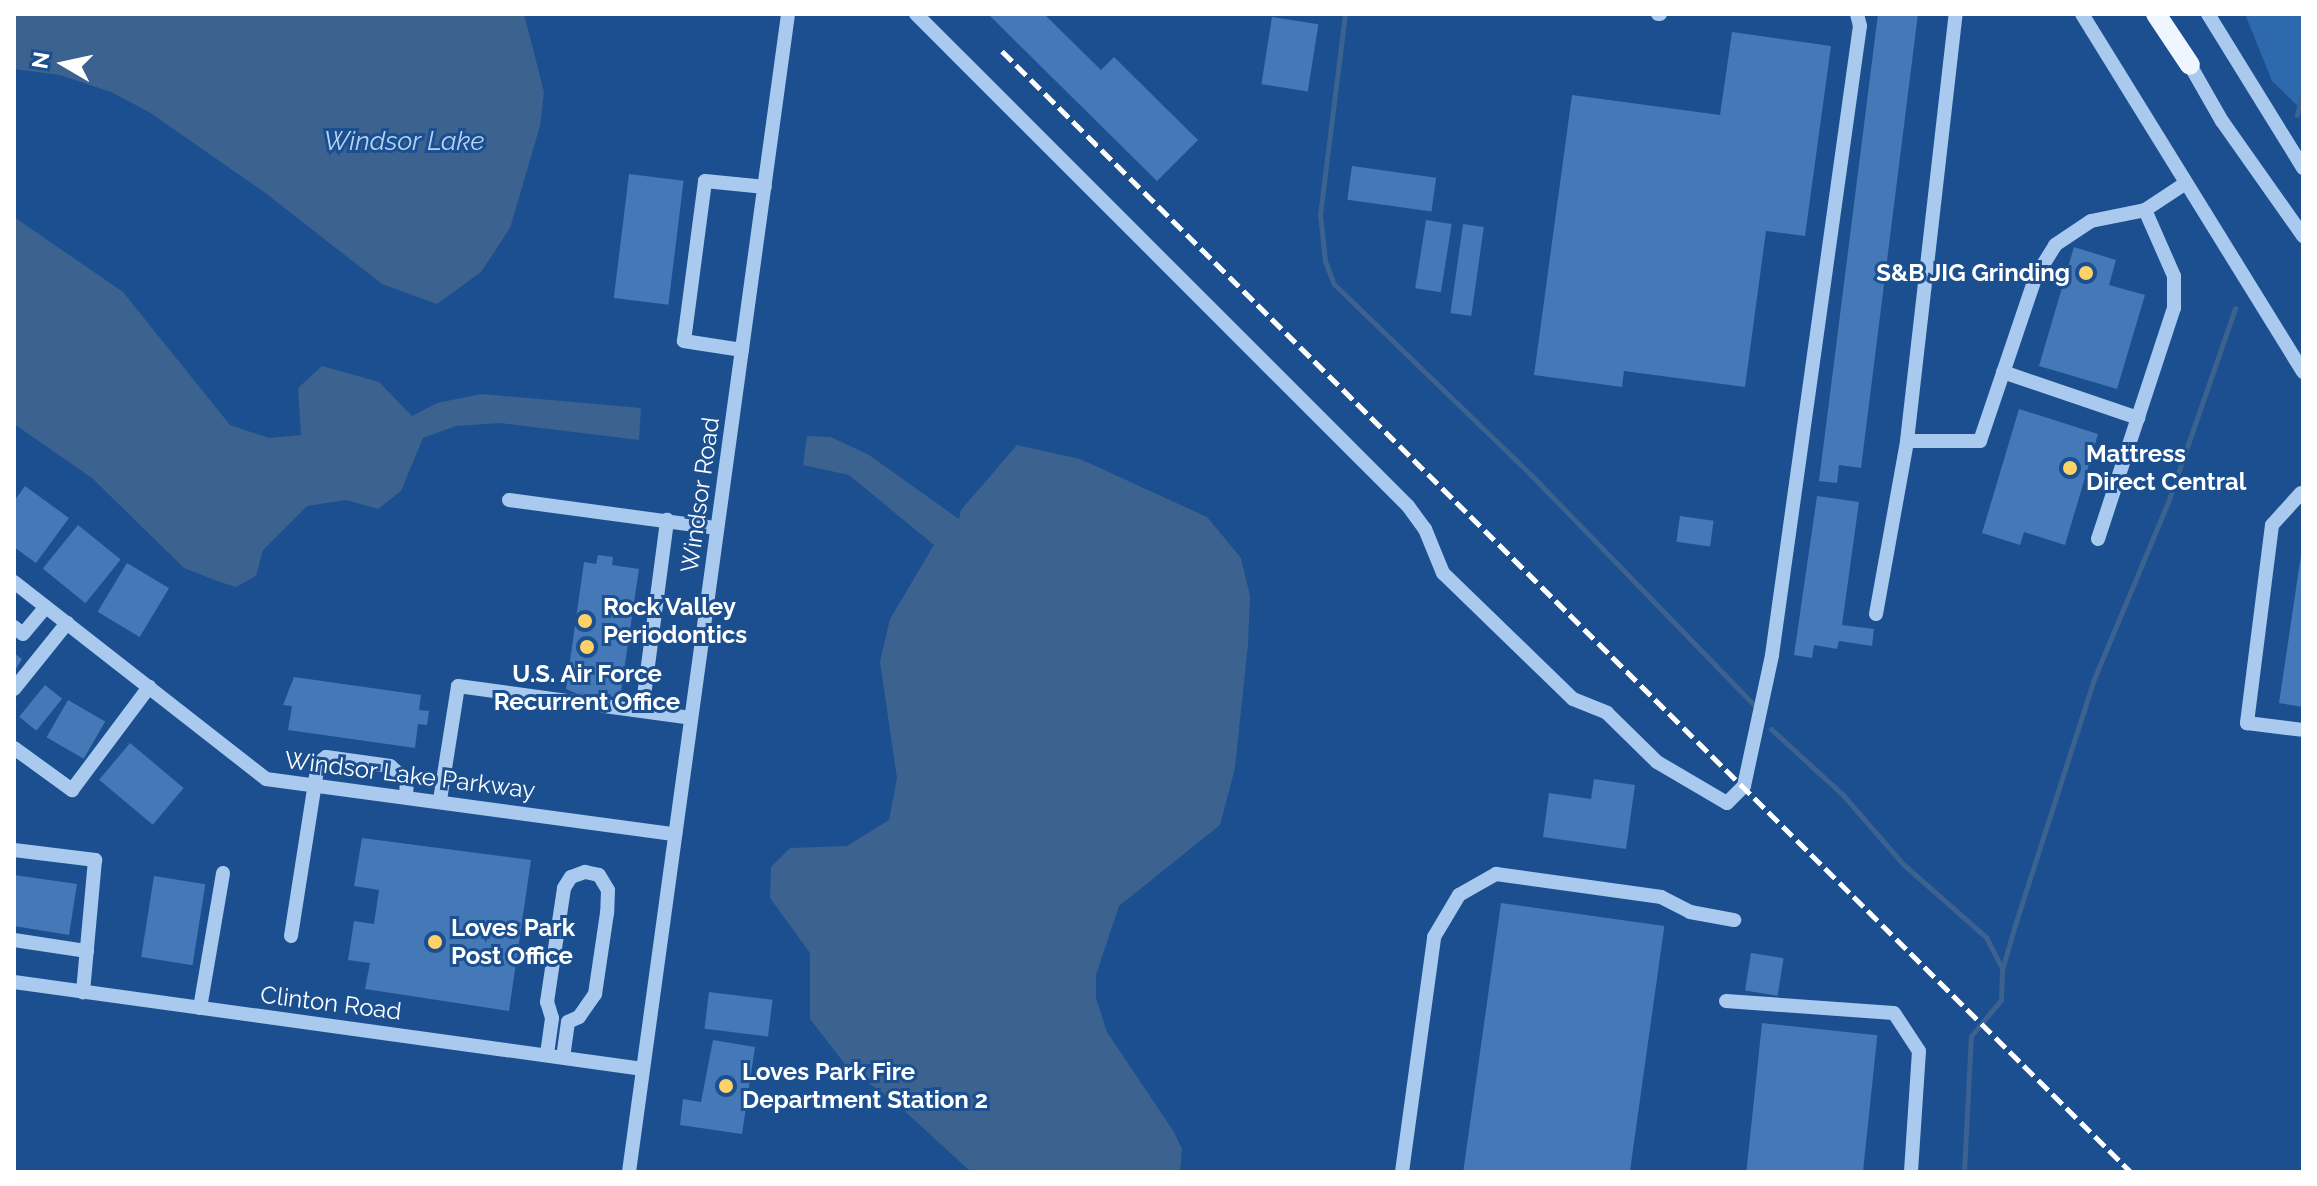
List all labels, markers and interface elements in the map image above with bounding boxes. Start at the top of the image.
north arrow [24,24,104,104]
text: N [26,50,54,71]
water label: Windsor Lake [323,126,485,158]
place label: S&B JIG Grinding [1876,259,2070,287]
marker: S&B JIG Grinding [2077,264,2095,282]
street label: Windsor Road [675,415,725,575]
place label: Mattress Direct Central [2086,440,2246,496]
marker: Mattress Direct Central [2061,459,2079,477]
place label: Rock Valley Periodontics [603,593,747,649]
marker: Rock Valley Periodontics [574,610,596,632]
marker: U.S. Air Force Recurrent Office [578,638,596,656]
place label: U.S. Air Force Recurrent Office [494,660,680,716]
street label: Windsor Lake Parkway [283,745,537,805]
place label: Loves Park Post Office [451,914,575,970]
marker: Loves Park Post Office [426,933,444,951]
street label: Clinton Road [259,980,403,1026]
place label: Loves Park Fire Department Station 2 [742,1058,988,1114]
marker: Loves Park Fire Department Station 2 [717,1077,735,1095]

